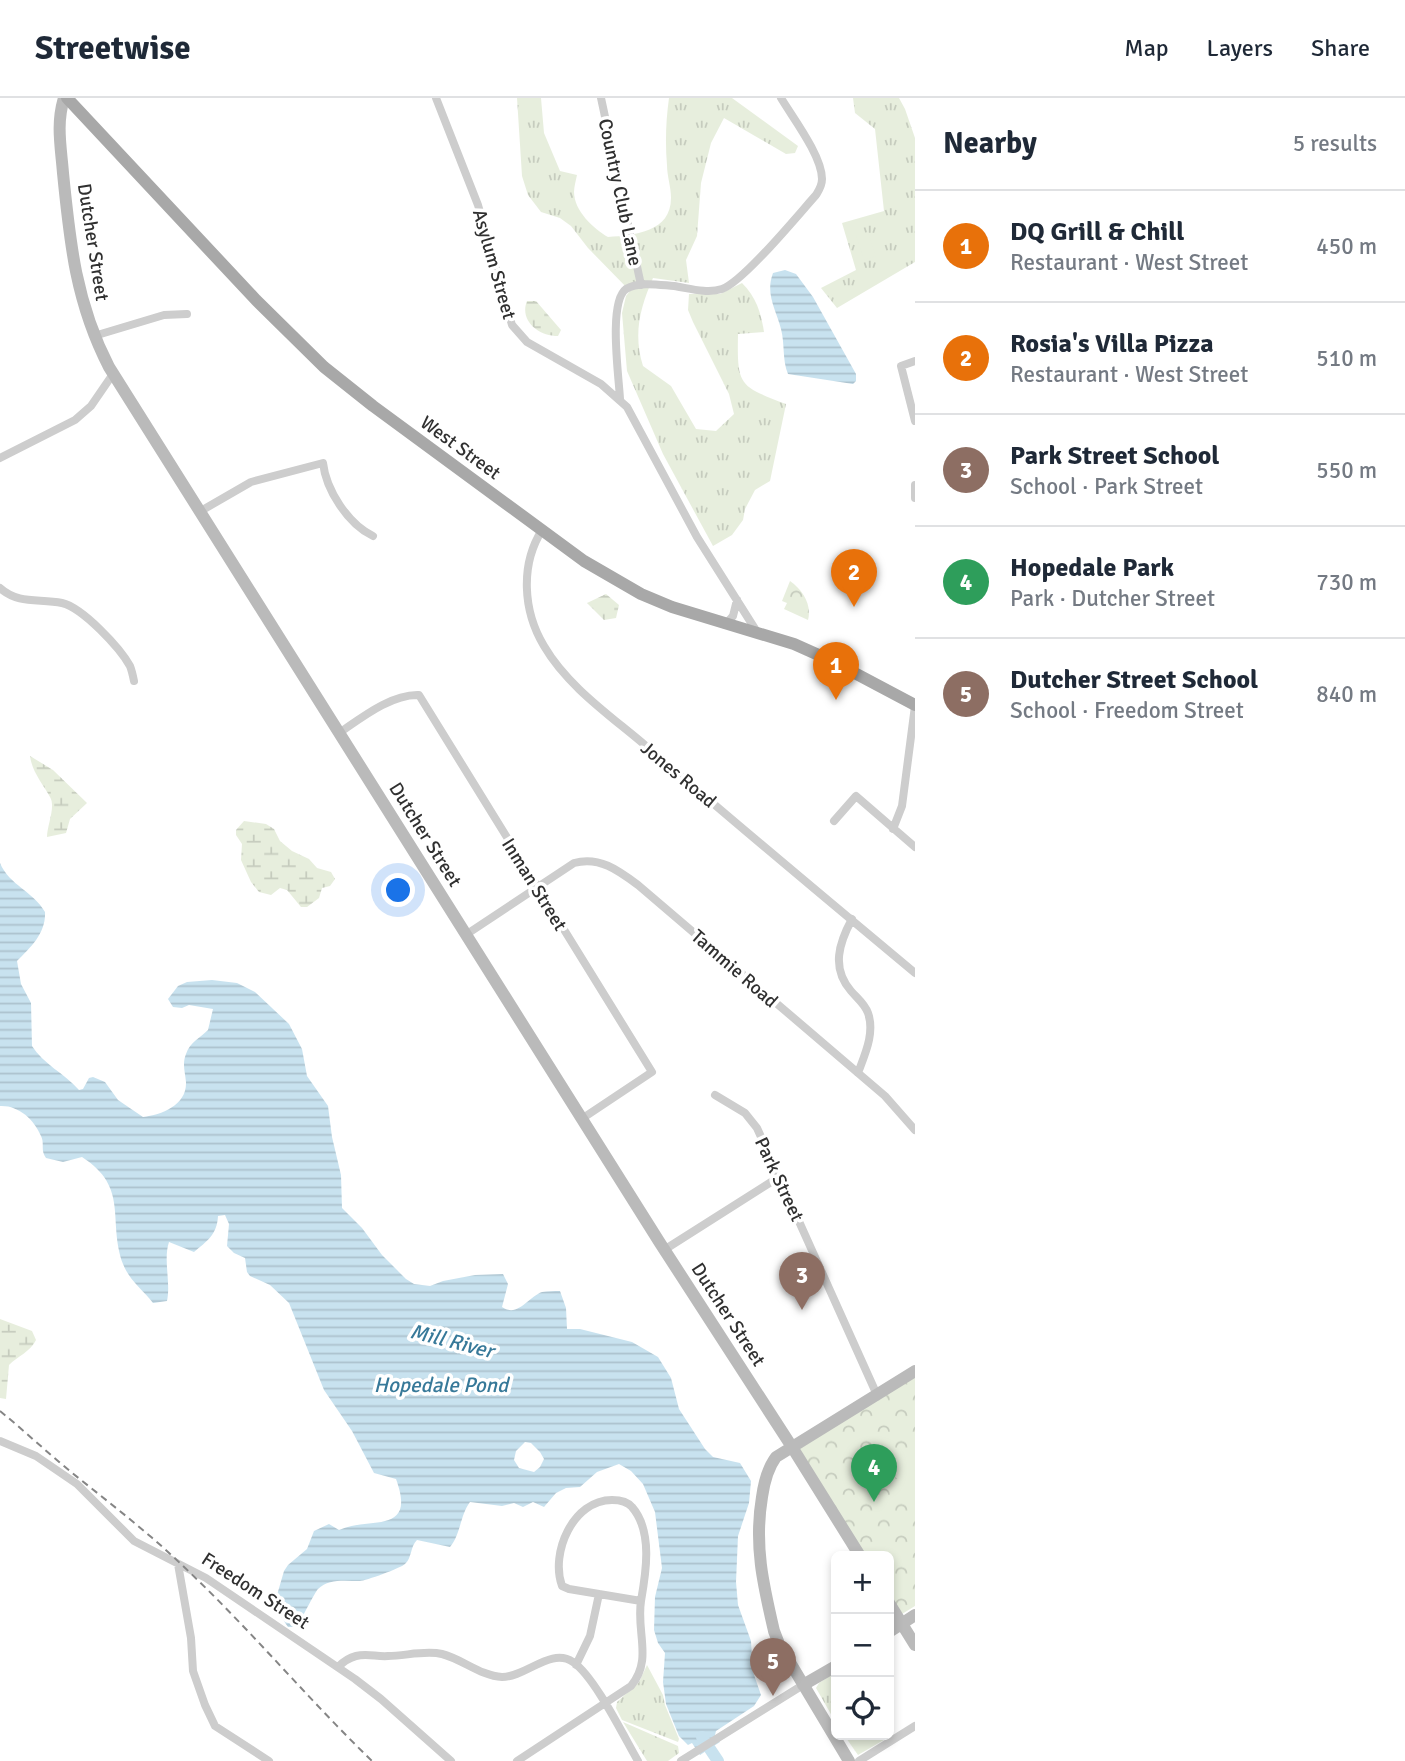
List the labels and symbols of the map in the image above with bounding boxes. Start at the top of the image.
street label: Country Club Lane [593,116,647,268]
street label: Dutcher Street [72,182,114,303]
street label: Asylum Street [467,206,521,322]
street label: West Street [416,411,506,485]
pin: 2 [831,549,877,607]
pin: 1 [813,642,859,700]
street label: Jones Road [636,736,721,813]
street label: Dutcher Street [384,778,467,892]
street label: Inman Street [496,834,572,936]
your location [381,873,415,907]
street label: Tammie Road [686,924,783,1013]
street label: Park Street [749,1133,809,1226]
pin: 3 [779,1252,825,1310]
street label: Dutcher Street [686,1258,771,1371]
water label: Mill River [408,1318,500,1365]
water label: Hopedale Pond [374,1372,511,1398]
pin: 4 [851,1444,897,1502]
street label: Freedom Street [197,1547,314,1635]
pin: 5 [750,1638,796,1696]

